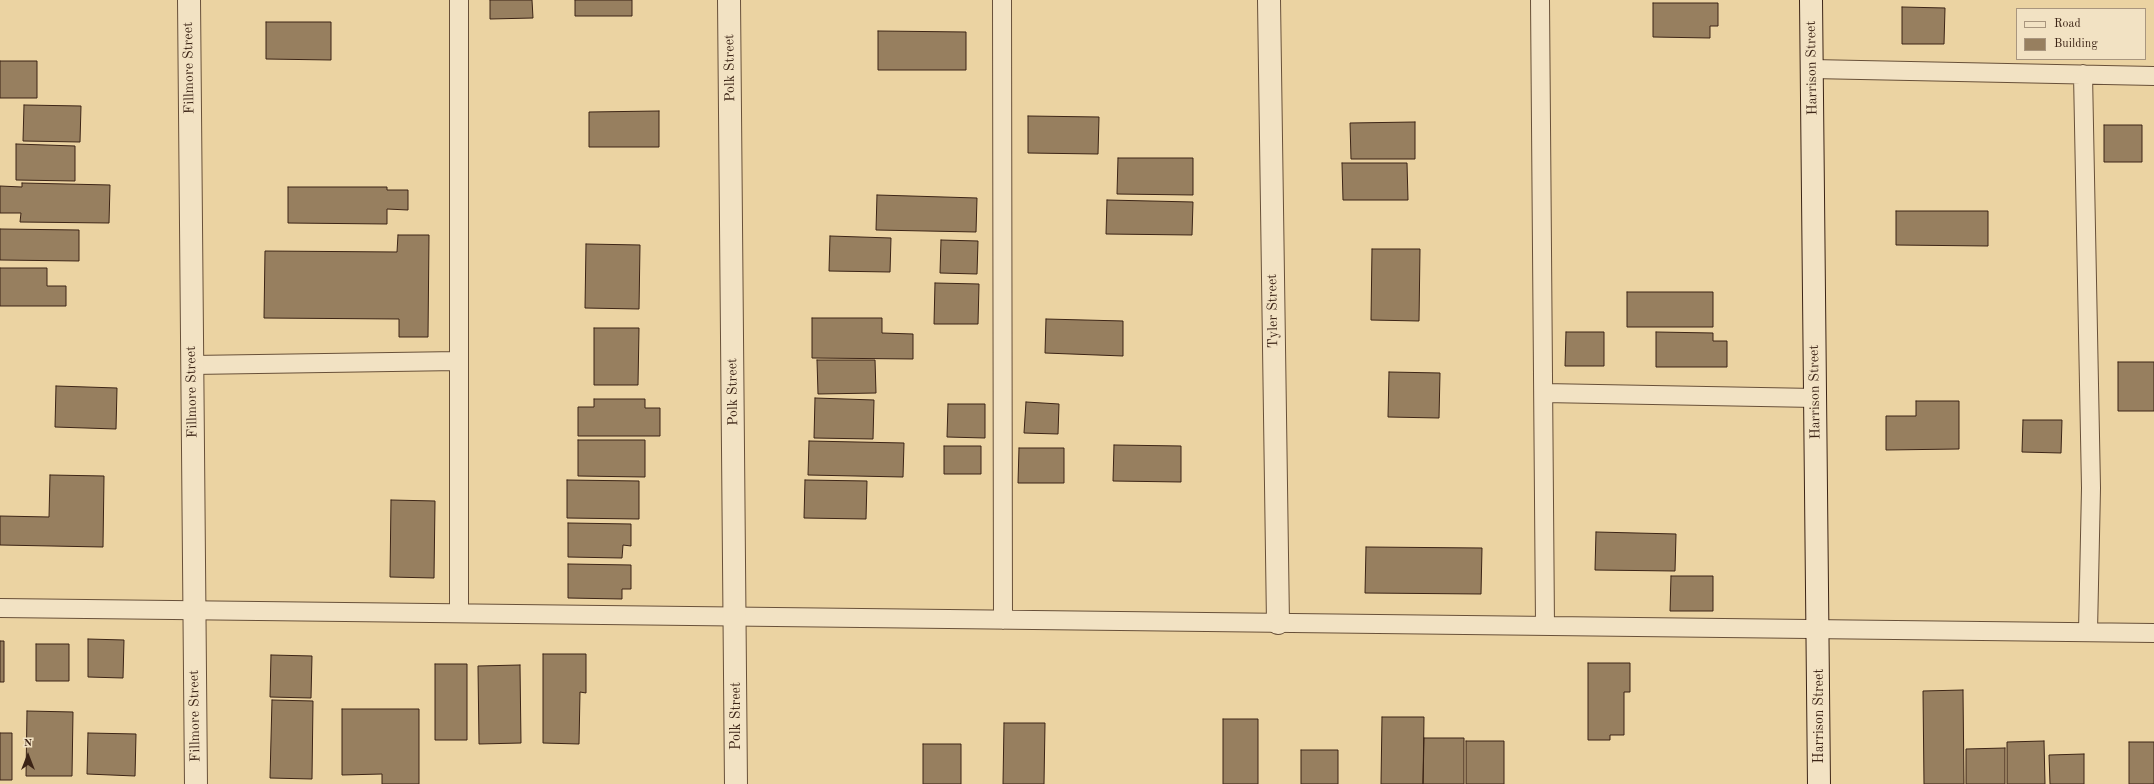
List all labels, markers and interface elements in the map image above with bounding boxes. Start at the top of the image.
legend [2016,8,2146,60]
text: Road [2054,18,2081,30]
street label: Harrison Street [1803,20,1821,116]
street label: Fillmore Street [180,22,198,114]
street label: Polk Street [721,34,739,102]
text: Building [2054,38,2098,50]
street label: Tyler Street [1264,274,1282,348]
street label: Harrison Street [1806,344,1824,440]
street label: Fillmore Street [183,346,201,438]
street label: Polk Street [724,358,742,426]
street label: Harrison Street [1811,669,1827,763]
street label: Fillmore Street [186,670,204,762]
street label: Polk Street [728,682,744,750]
north arrow [8,736,48,776]
text: N [24,738,32,749]

